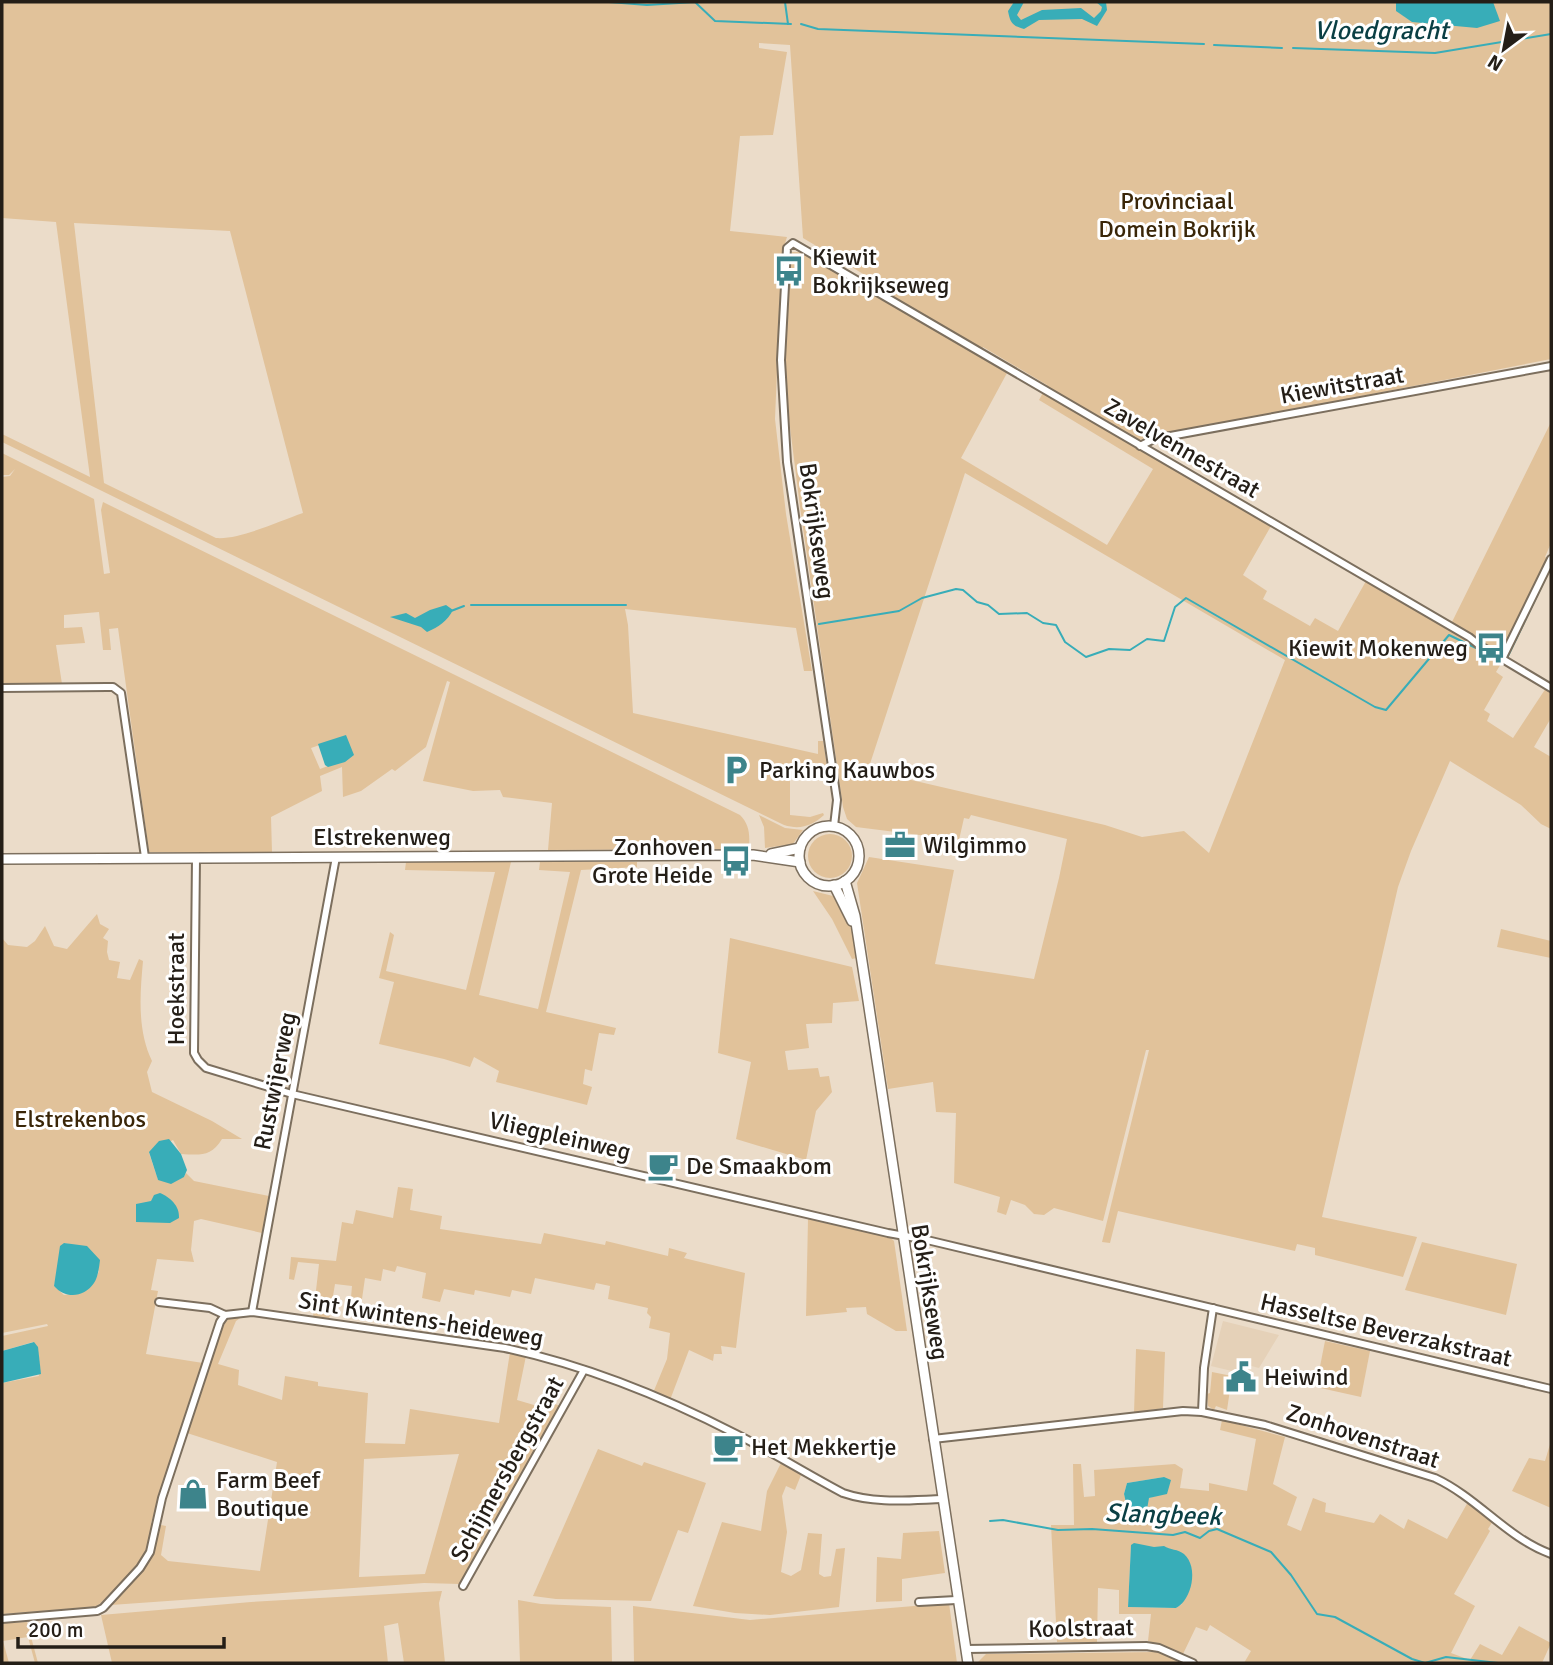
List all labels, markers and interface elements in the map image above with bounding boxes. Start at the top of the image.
north arrow [1469,14,1539,84]
water label: Vloedgracht [1314,15,1451,47]
text: N [1484,49,1507,76]
park label: Provinciaal Domein Bokrijk [1098,186,1256,244]
place label: Kiewit Bokrijkseweg [812,242,949,300]
bus stop icon: Kiewit Bokrijkseweg [772,254,806,288]
street label: Kiewitstraat [1278,359,1406,411]
street label: Zavelvennestraat [1099,391,1265,505]
street label: Bokrijkseweg [793,461,841,601]
bus stop icon: Kiewit Mokenweg [1474,631,1508,665]
place label: Kiewit Mokenweg [1288,633,1468,663]
parking icon: Parking Kauwbos [719,753,753,787]
place label: Parking Kauwbos [759,755,935,785]
street label: Elstrekenweg [313,822,451,852]
office icon: Wilgimmo [883,828,917,862]
place label: Wilgimmo [923,830,1027,860]
place label: Zonhoven Grote Heide [592,832,713,890]
bus stop icon: Zonhoven Grote Heide [719,844,753,878]
street label: Hoekstraat [161,933,191,1045]
street label: Rustwijerweg [247,1009,303,1153]
park label: Elstrekenbos [14,1104,146,1134]
street label: Vliegpleinweg [486,1105,634,1167]
cafe icon: De Smaakbom [646,1149,680,1183]
place label: De Smaakbom [686,1151,832,1181]
street label: Bokrijkseweg [904,1222,956,1362]
street label: Sint Kwintens-heideweg [296,1285,546,1353]
street label: Hasseltse Beverzakstraat [1257,1286,1515,1374]
public building icon: Heiwind [1224,1360,1258,1394]
place label: Heiwind [1264,1362,1348,1392]
street label: Schijmersbergstraat [444,1371,570,1567]
street label: Zonhovenstraat [1283,1397,1443,1475]
cafe icon: Het Mekkertje [711,1430,745,1464]
place label: Het Mekkertje [751,1432,896,1462]
place label: Farm Beef Boutique [216,1465,321,1523]
shop icon: Farm Beef Boutique [176,1477,210,1511]
water label: Slangbeek [1104,1497,1223,1533]
scale bar [18,1606,224,1650]
street label: Koolstraat [1028,1612,1134,1644]
text: 200 m [28,1617,83,1643]

